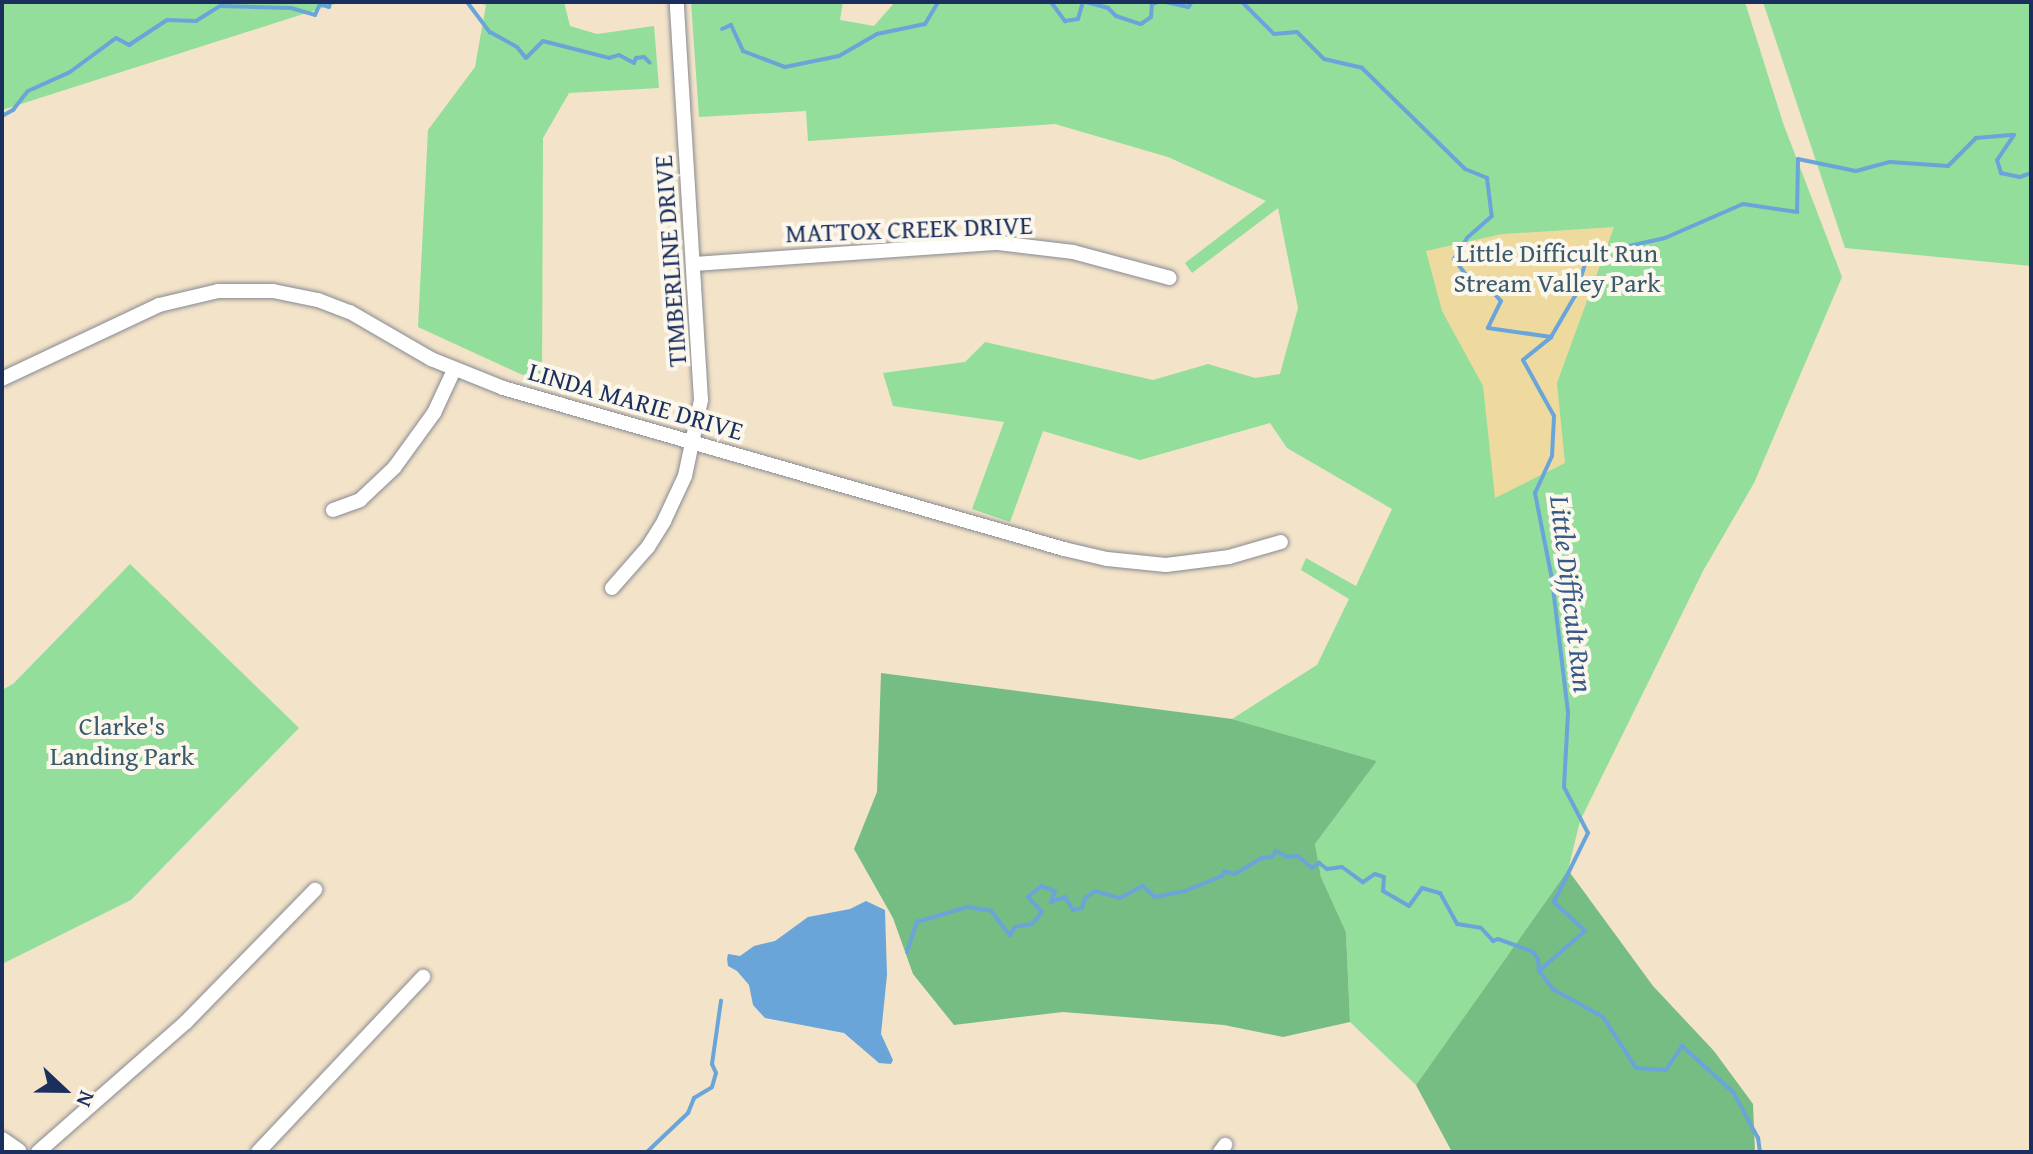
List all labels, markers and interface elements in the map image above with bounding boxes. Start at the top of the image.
street label: TIMBERLINE DRIVE [647,154,693,368]
street label: MATTOX CREEK DRIVE [785,209,1033,249]
park label: Little Difficult Run Stream Valley Park [1453,237,1661,298]
street label: LINDA MARIE DRIVE [525,355,747,447]
water label: Little Difficult Run [1543,494,1601,694]
park label: Clarke's Landing Park [50,710,194,772]
north arrow [24,1050,104,1130]
text: N [69,1086,104,1112]

